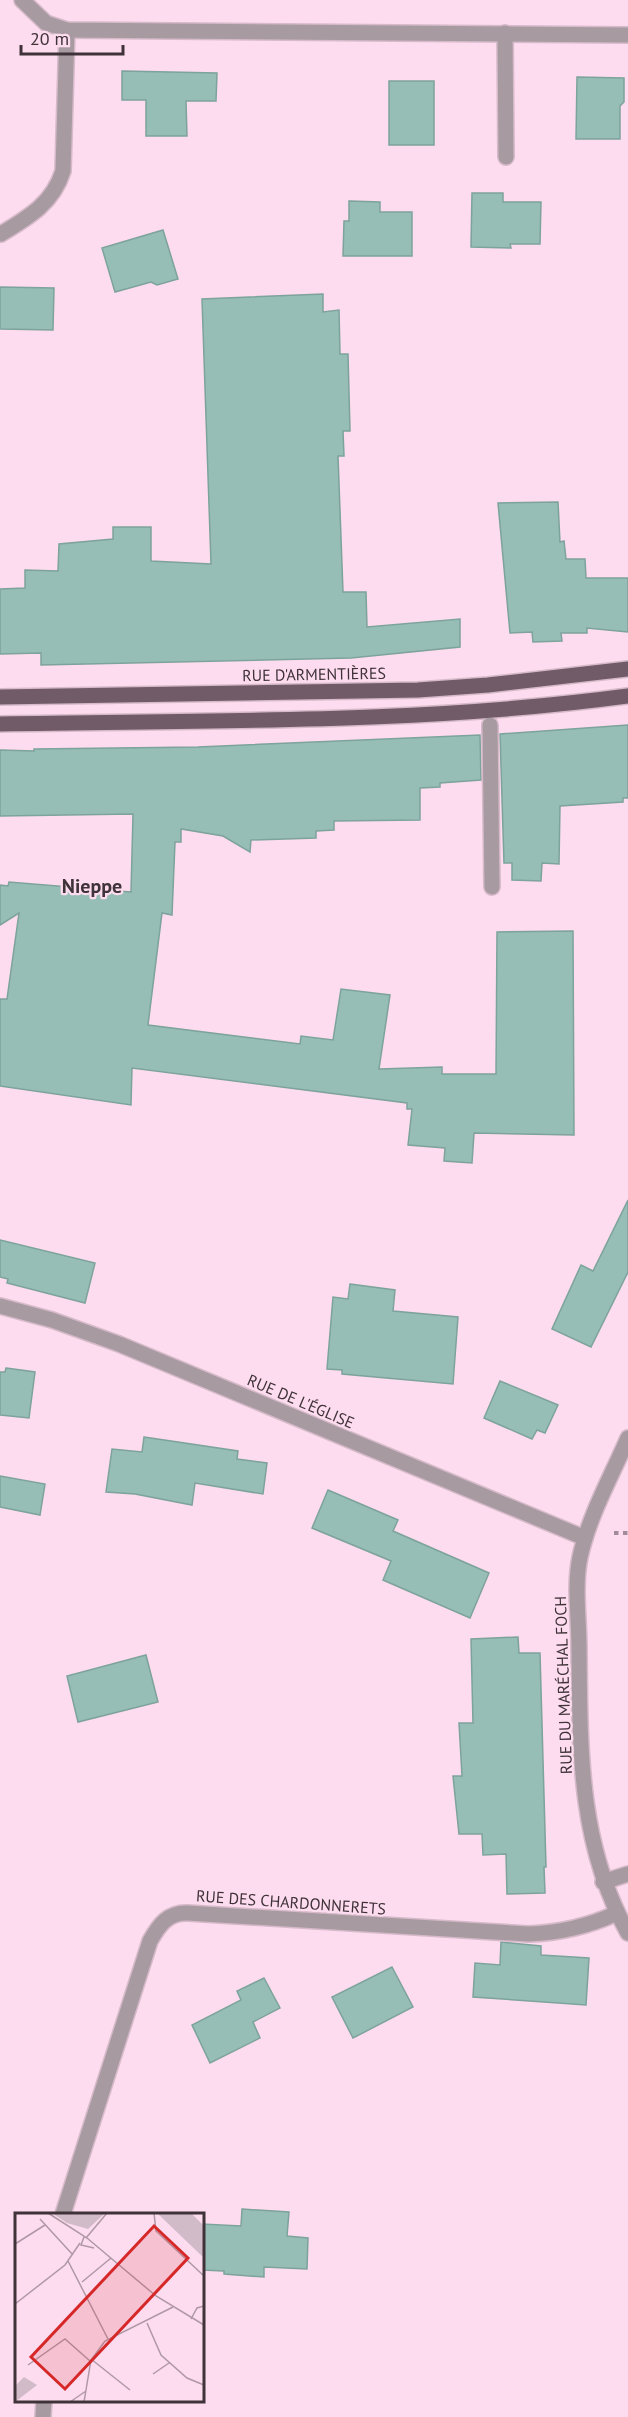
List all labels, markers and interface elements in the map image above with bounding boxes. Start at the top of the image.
scale bar [21,18,123,56]
text: 20 m [30,27,69,50]
street label: RUE D'ARMENTIÈRES [242,663,386,685]
district label: Nieppe [62,873,122,899]
street label: RUE DE L'ÉGLISE [245,1369,357,1433]
street label: RUE DU MARÉCHAL FOCH [550,1596,576,1774]
street label: RUE DES CHARDONNERETS [195,1885,387,1919]
inset map [15,2213,204,2402]

